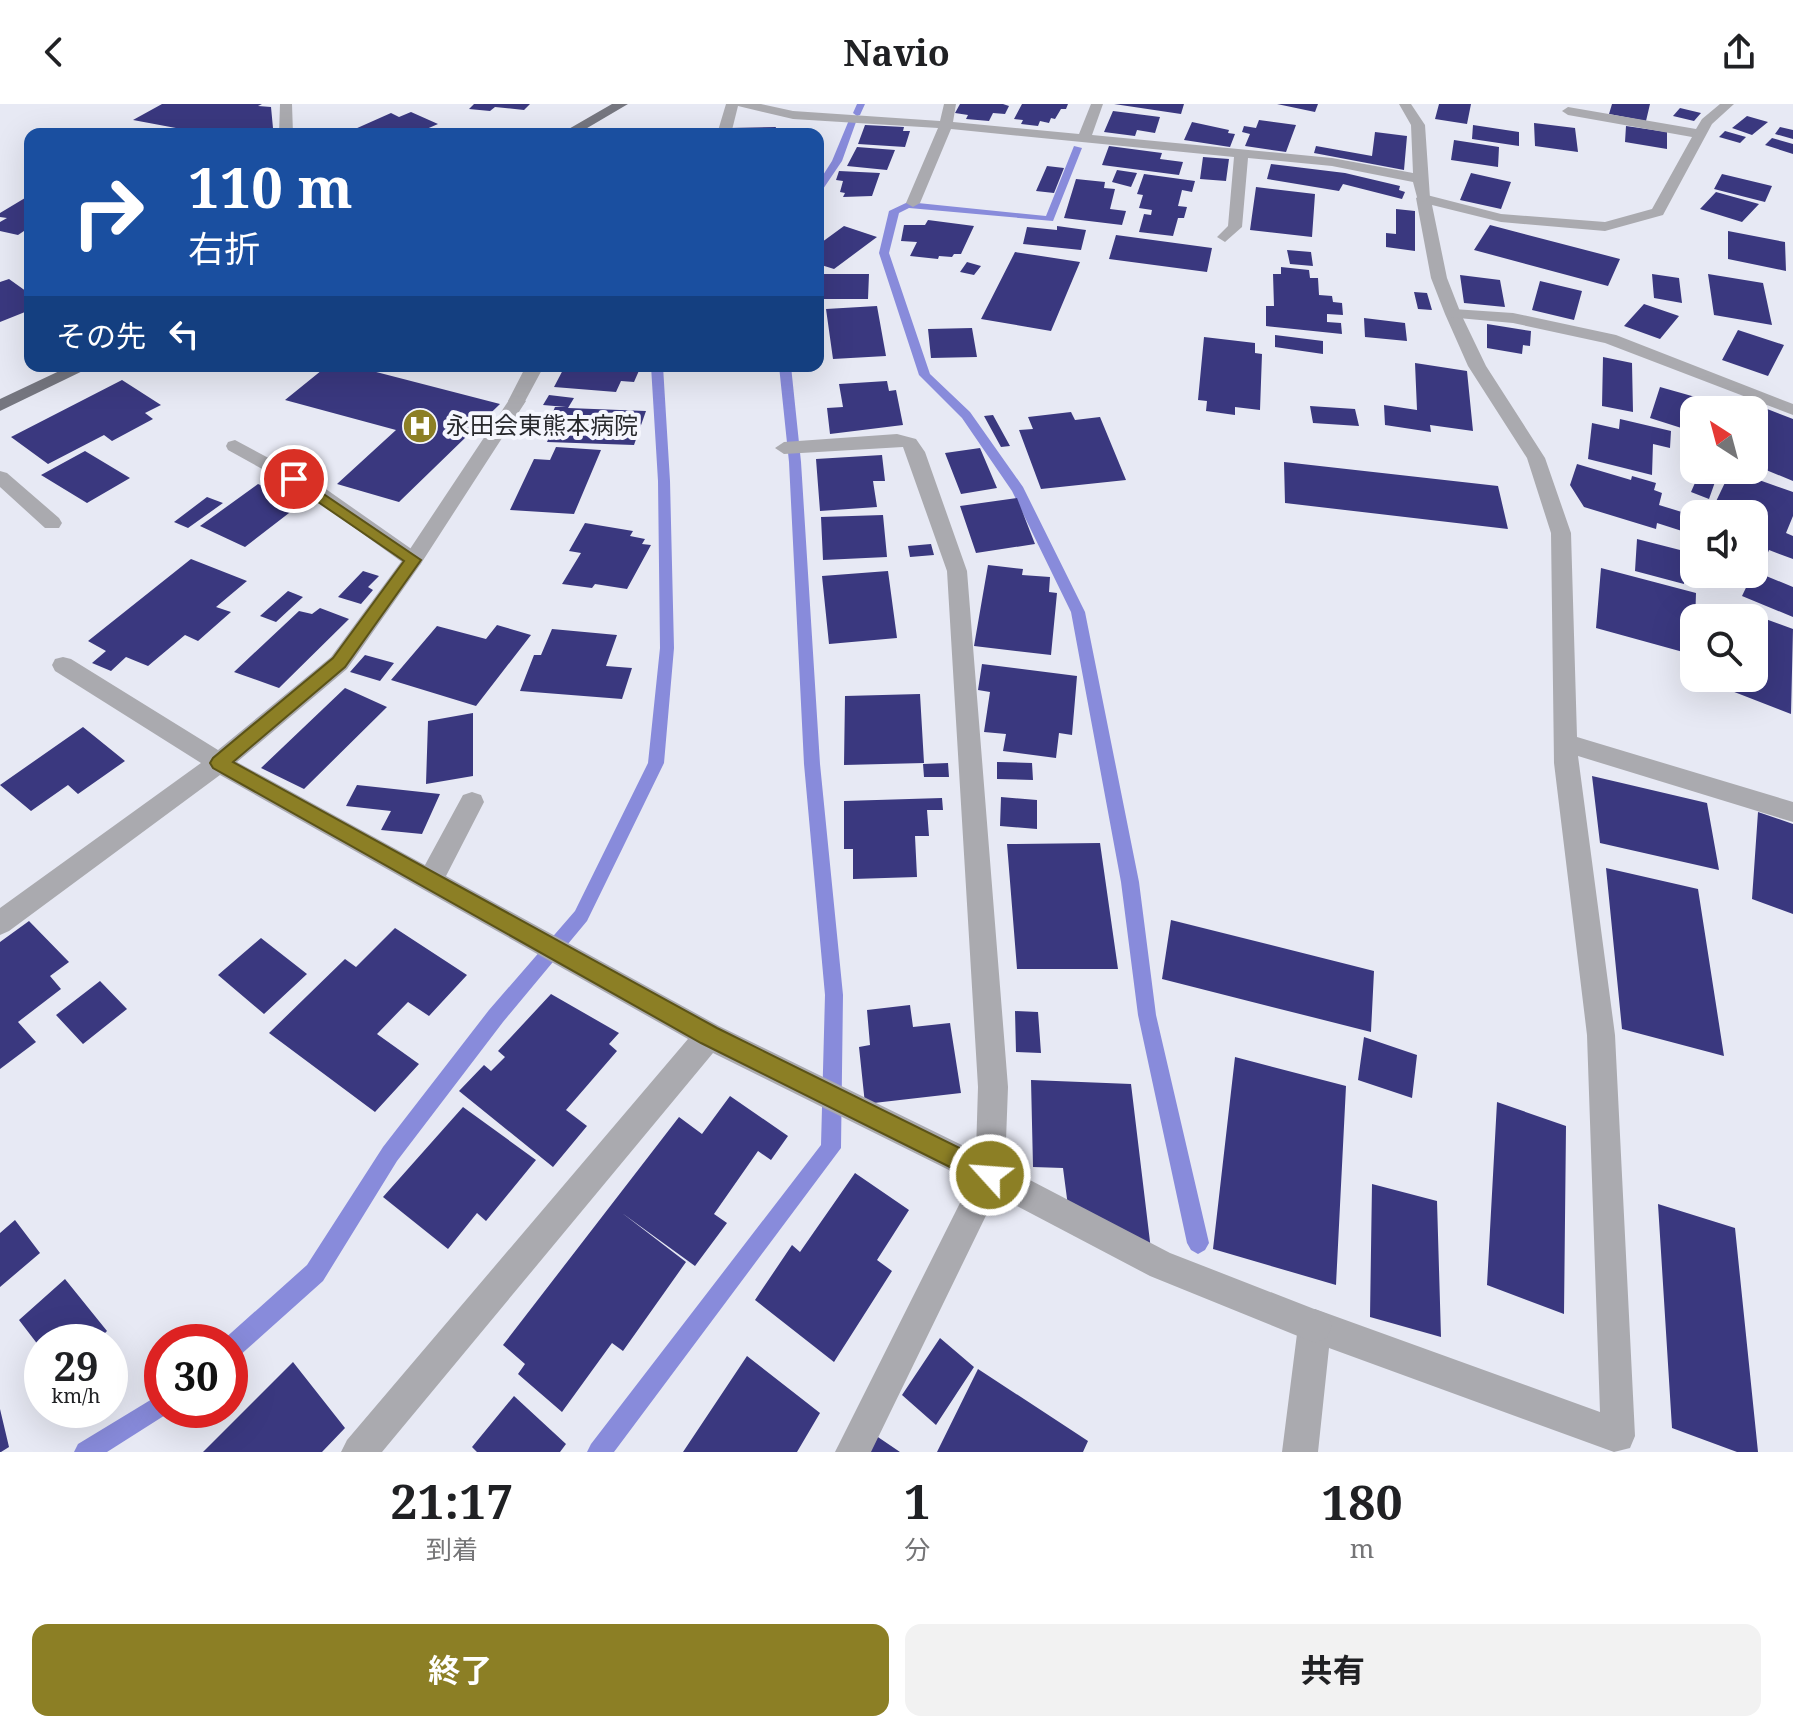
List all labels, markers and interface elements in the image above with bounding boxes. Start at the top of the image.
text: Navio [843,28,950,77]
icon: back [32,30,76,74]
icon: share [1717,30,1761,74]
text: 110 m [188,148,353,224]
icon: right [56,160,160,264]
text: 右折 [188,224,260,273]
icon: left [162,312,206,356]
text: その先 [56,315,146,356]
north arrow [1680,396,1768,484]
map controls [1680,396,1768,692]
hospital icon: 永田会東熊本病院 [401,407,439,445]
place label: 永田会東熊本病院 [446,408,638,441]
pin [260,445,328,513]
icon: arrive [272,457,316,501]
button: sound [1680,500,1768,588]
button: search [1680,604,1768,692]
position arrow [948,1133,1032,1217]
speed limit sign: 30 [144,1324,248,1428]
text: 29 [53,1338,99,1393]
text: km/h [51,1382,101,1409]
text: 21:17 [390,1468,513,1533]
text: 1 [904,1468,931,1533]
text: 180 [1321,1469,1403,1534]
text: m [1350,1530,1374,1566]
text: 到着 [426,1531,478,1567]
text: 分 [904,1531,930,1567]
button: 終了 [32,1624,889,1716]
button: 共有 [905,1624,1761,1716]

